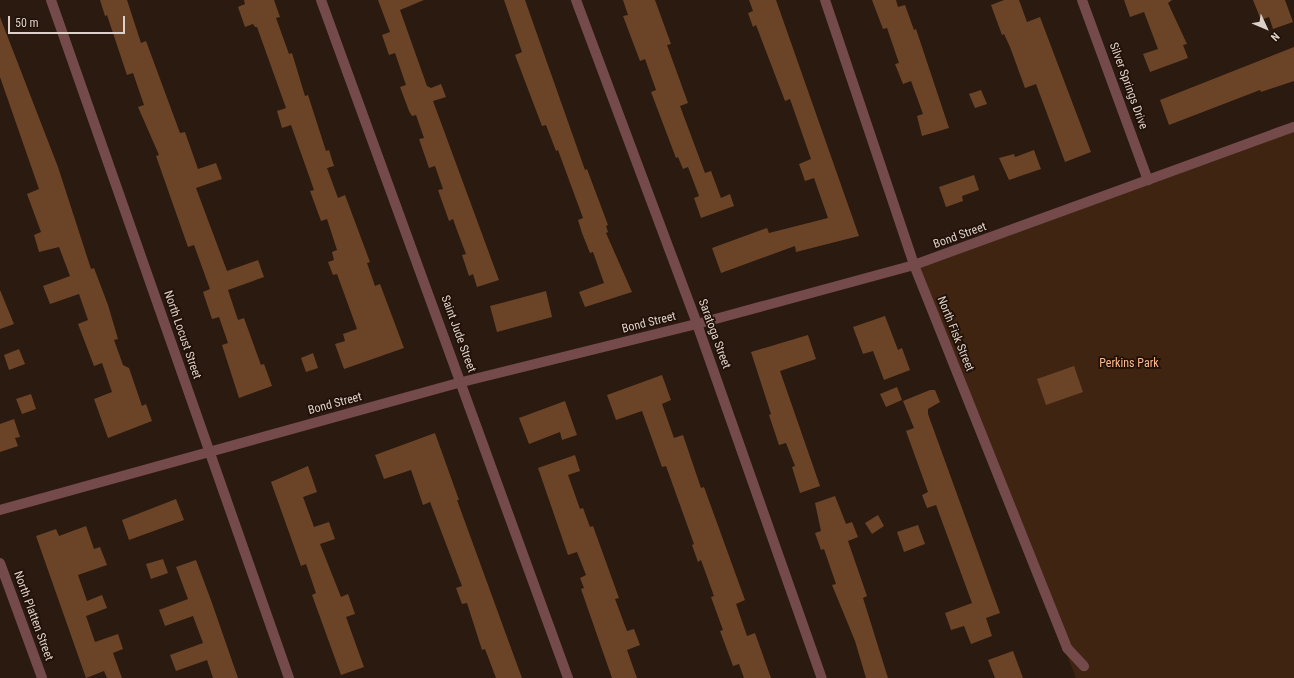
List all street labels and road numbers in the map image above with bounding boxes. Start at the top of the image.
street label: Silver Springs Drive [1106,41,1150,131]
street label: Bond Street [932,220,988,252]
street label: North Locust Street [160,289,204,381]
street label: Saint Jude Street [437,294,479,374]
street label: North Fisk Street [933,294,977,374]
street label: Saratoga Street [695,297,733,371]
street label: Bond Street [620,309,678,337]
street label: Bond Street [306,390,364,418]
street label: North Platten Street [10,569,56,663]

